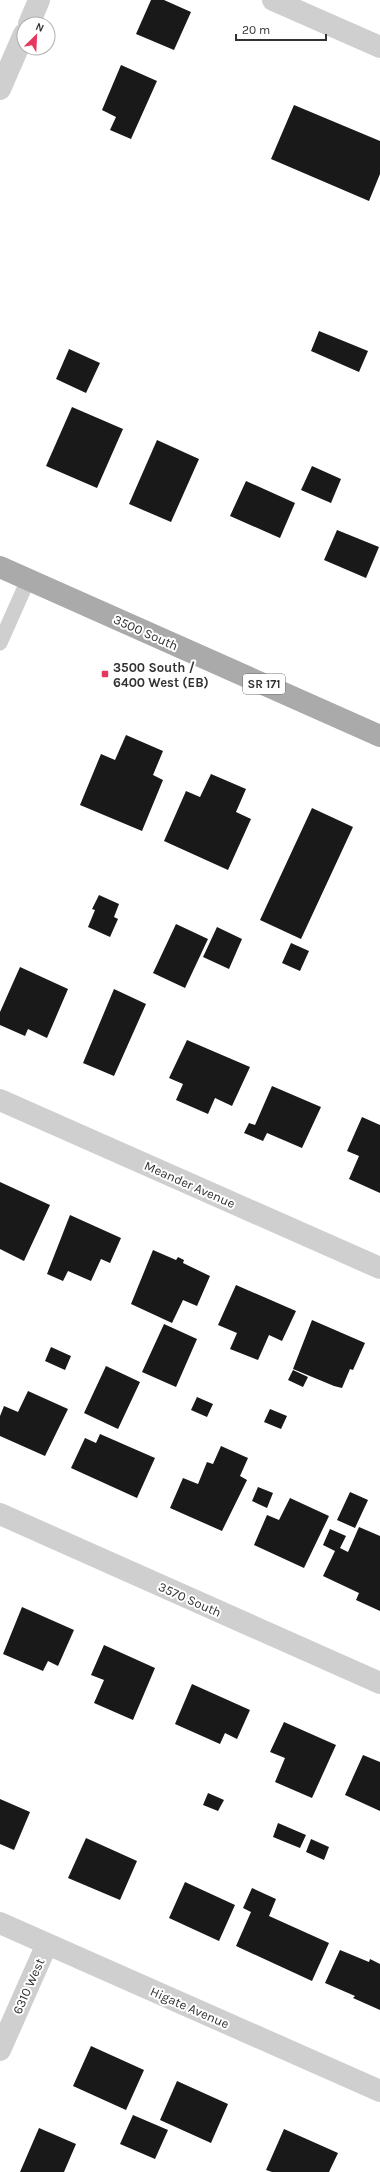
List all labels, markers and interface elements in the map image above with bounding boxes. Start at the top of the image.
north arrow [16,16,56,56]
scale bar [236,16,326,42]
text: N [34,20,46,35]
text: 20 m [242,23,270,37]
street label: 3500 South [111,612,180,653]
place label: 3500 South / 6400 West (EB) [113,660,209,690]
marker: 3500 South / 6400 West (EB) [100,669,110,679]
road number: SR 171 [243,674,285,694]
street label: Meander Avenue [142,1158,238,1211]
street label: 3570 South [156,1579,224,1620]
street label: 6310 West [9,1956,48,2017]
street label: Higate Avenue [148,1983,232,2032]

